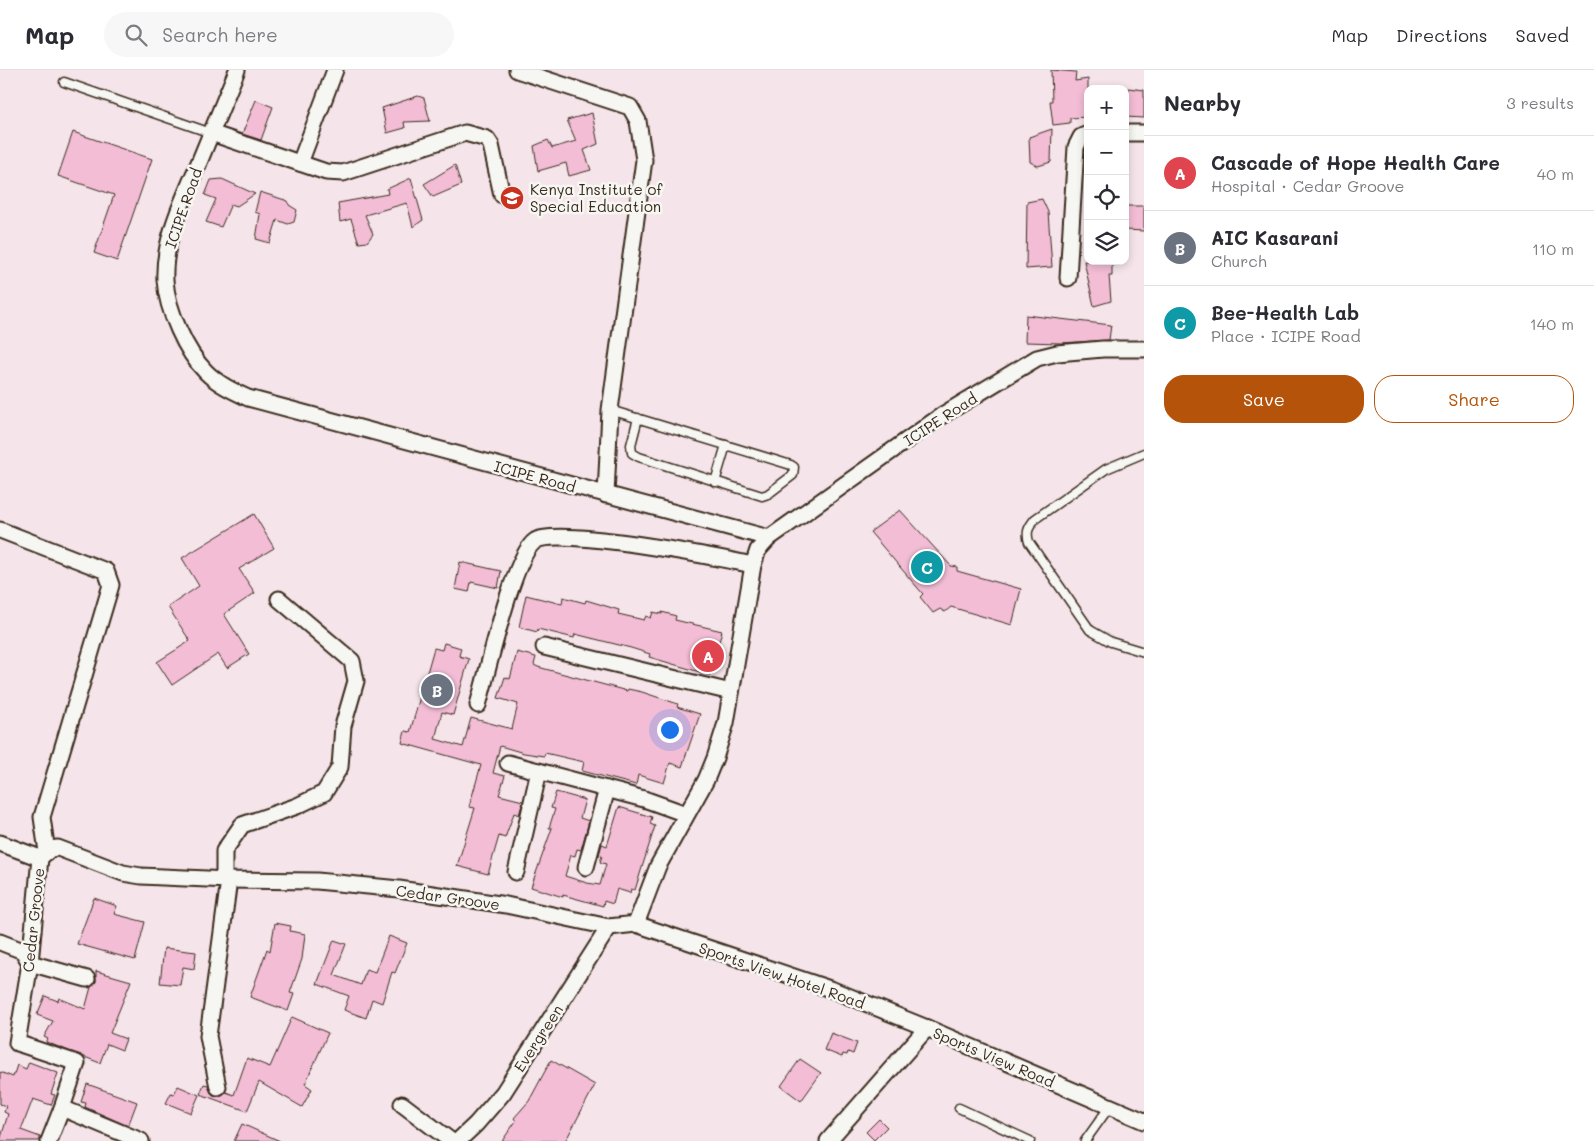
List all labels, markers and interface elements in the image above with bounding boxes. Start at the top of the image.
search box [104,12,454,57]
text: Map [25,19,74,50]
icon: search [122,21,150,49]
text: Search here [162,22,278,47]
text: Map [1331,23,1368,47]
text: Directions [1396,23,1488,47]
text: Saved [1516,23,1569,47]
map controls [1084,85,1129,265]
button: + [1084,85,1129,130]
text: Nearby [1164,89,1241,116]
text: 3 results [1506,92,1574,113]
button: − [1084,130,1129,175]
text: Cascade of Hope Health Care [1211,150,1500,175]
text: A [1174,163,1186,184]
text: 40 m [1537,163,1574,184]
street label: ICIPE Road [160,165,206,251]
button: locate [1084,175,1129,220]
text: Hospital · Cedar Groove [1211,175,1405,196]
place label: Kenya Institute of Special Education [530,179,663,216]
school or university icon: Kenya Institute of Special Education [499,185,525,211]
button: layers [1084,220,1129,265]
text: AIC Kasarani [1211,225,1339,250]
text: B [1175,238,1185,259]
text: 110 m [1532,238,1574,259]
text: Church [1211,250,1267,271]
text: Bee-Health Lab [1211,300,1359,325]
text: C [1174,313,1186,334]
text: 140 m [1530,313,1574,334]
text: Place · ICIPE Road [1211,325,1361,346]
button: Save [1164,375,1364,423]
button: Share [1374,375,1574,423]
street label: ICIPE Road [899,388,981,450]
street label: ICIPE Road [492,455,578,497]
pin: C [911,548,943,586]
pin: A [692,637,724,675]
pin: B [421,671,453,709]
your location [657,717,683,743]
street label: Cedar Groove [18,867,48,973]
street label: Cedar Groove [395,880,501,914]
street label: Sports View Hotel Road [696,937,868,1013]
street label: Evergreen [509,1000,567,1076]
street label: Sports View Road [930,1022,1058,1092]

